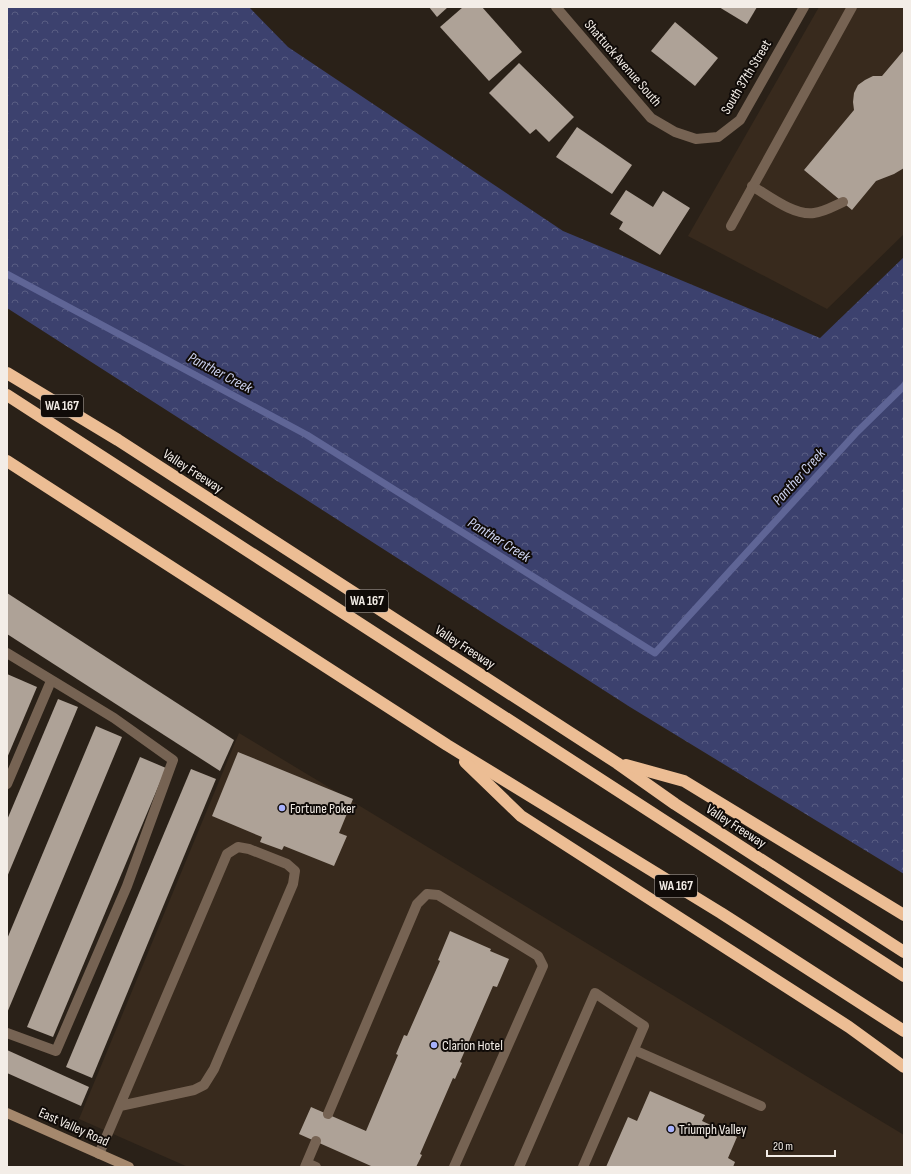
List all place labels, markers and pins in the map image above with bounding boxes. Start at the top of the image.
place label: Fortune Poker [290,800,356,817]
marker: Fortune Poker [277,803,287,813]
place label: Clarion Hotel [442,1037,503,1054]
marker: Clarion Hotel [429,1040,439,1050]
place label: Triumph Valley [679,1121,747,1138]
marker: Triumph Valley [666,1124,676,1134]

